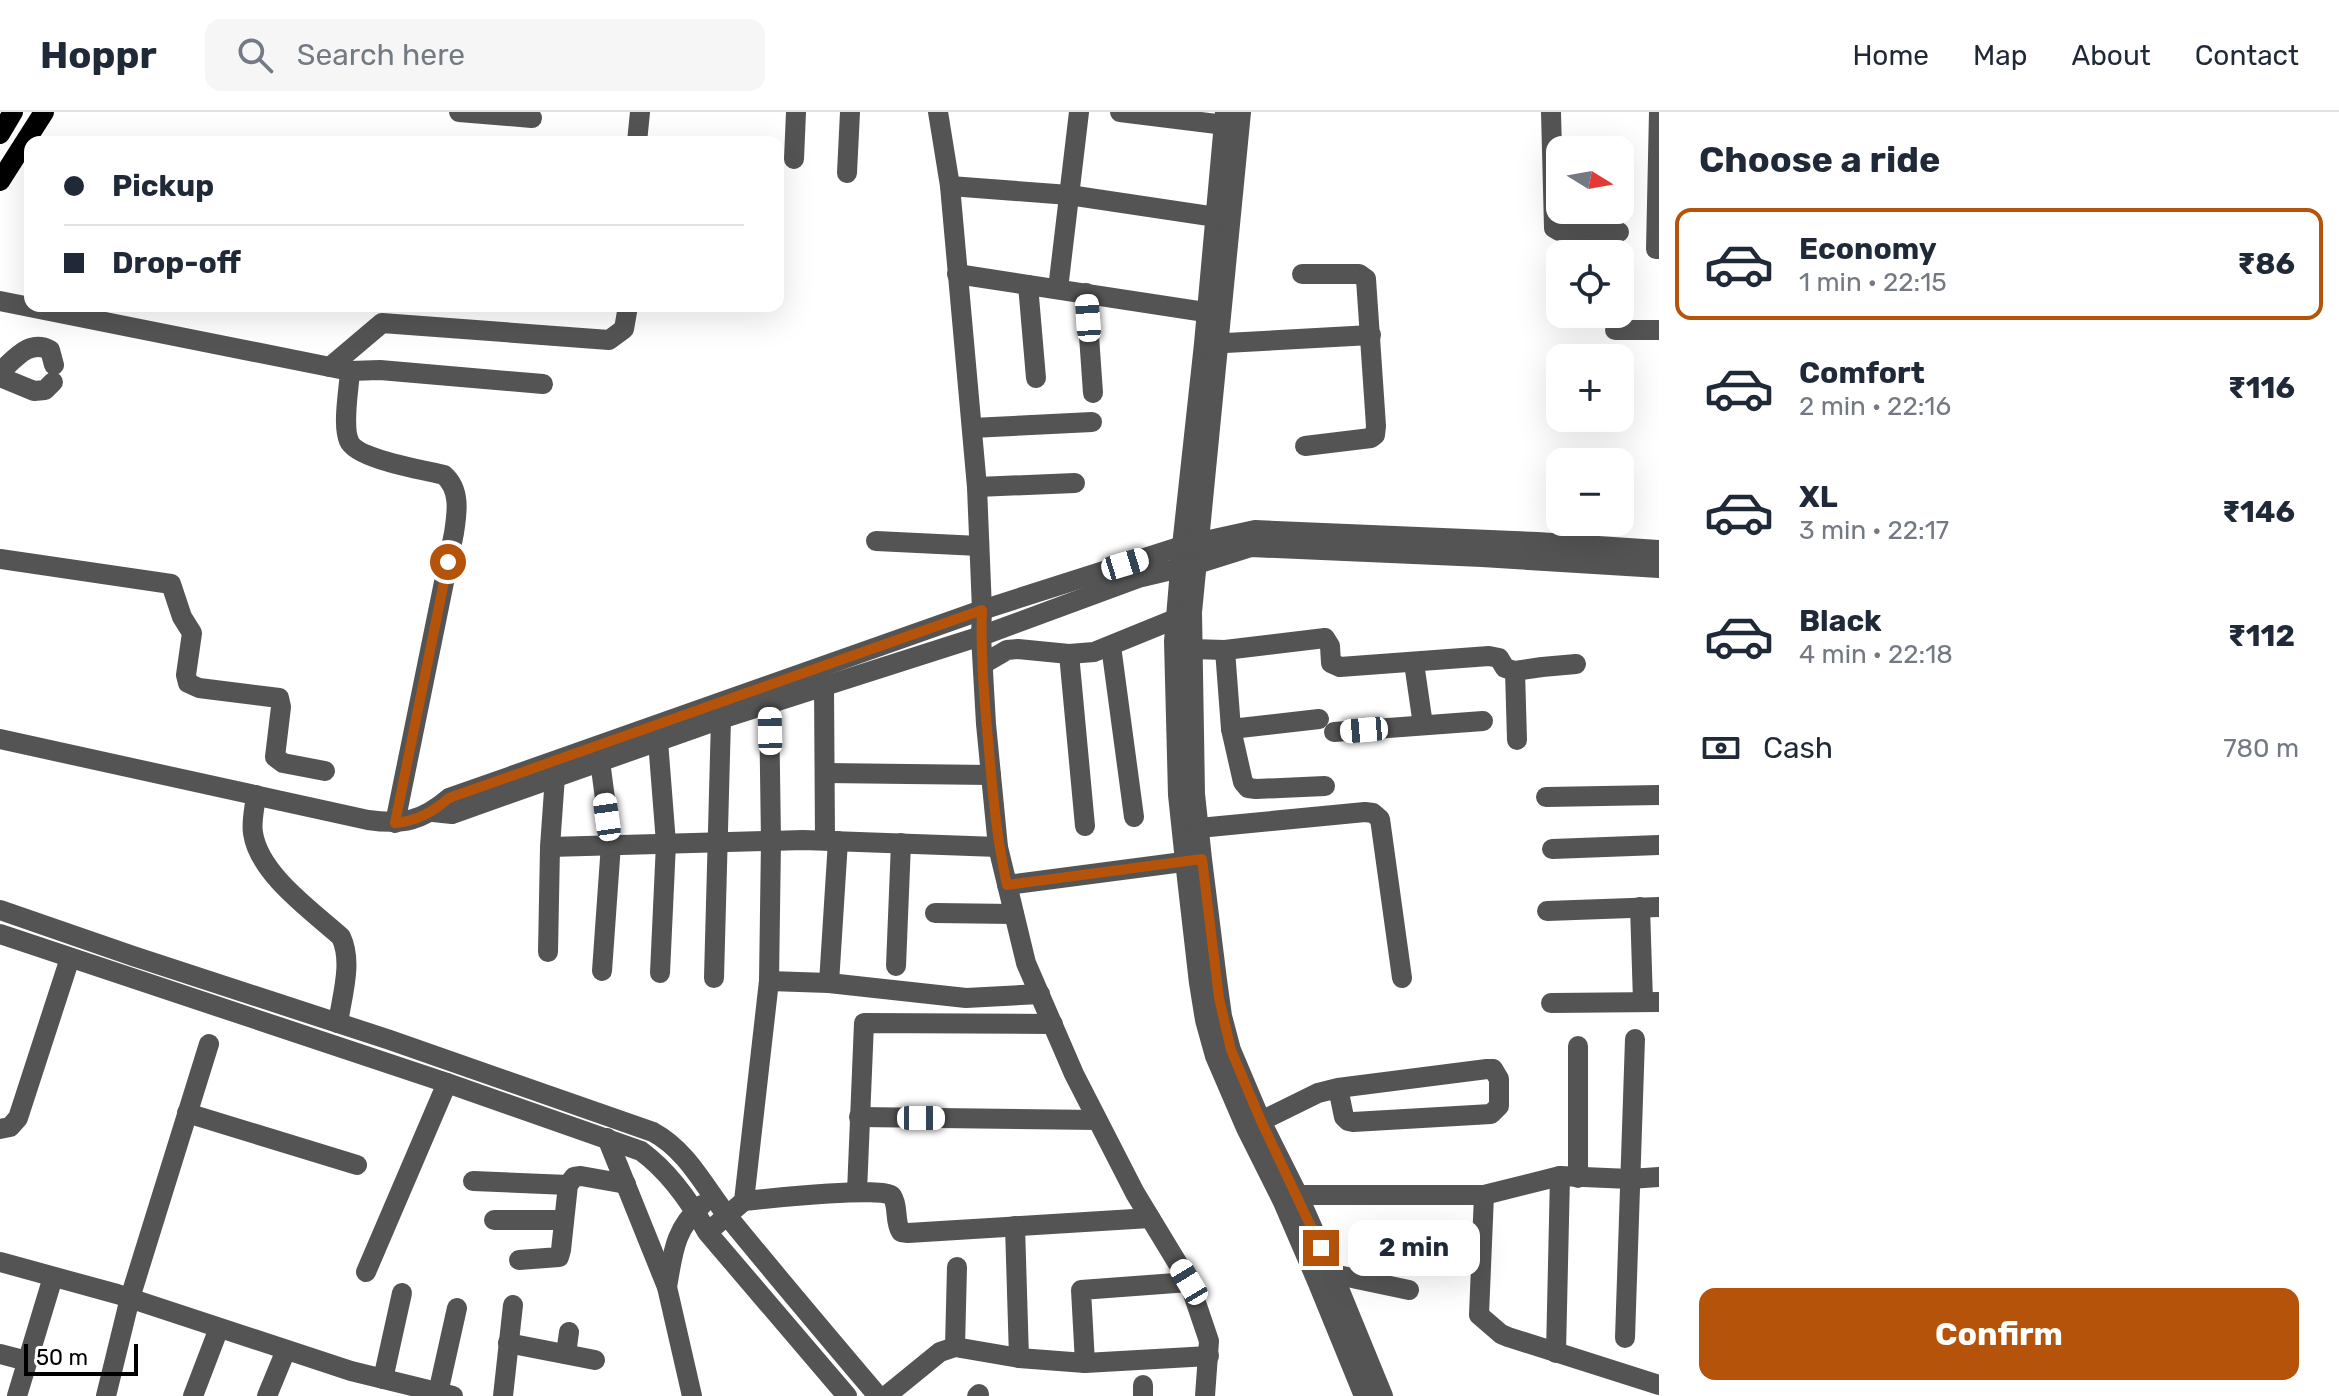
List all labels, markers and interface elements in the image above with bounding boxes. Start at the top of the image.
search box [205,19,765,91]
text: Hoppr [40,32,157,78]
icon: search [233,33,277,77]
text: Search here [297,37,465,73]
text: Home [1852,39,1929,72]
text: Map [1973,39,2027,72]
text: About [2071,39,2151,72]
text: Contact [2195,39,2299,72]
north arrow [1546,136,1634,224]
map controls [1546,136,1634,536]
text: Choose a ride [1699,138,1940,181]
text: Pickup [112,168,214,204]
icon: car [1703,228,1775,300]
text: Economy [1799,231,1937,267]
button: locate [1546,240,1634,328]
text: Drop-off [112,245,241,281]
text: ₹86 [2237,246,2295,282]
text: 1 min · 22:15 [1799,267,1947,298]
car [1074,293,1102,343]
button: + [1546,344,1634,432]
icon: car [1703,352,1775,424]
text: Comfort [1799,355,1925,391]
text: ₹116 [2228,370,2295,406]
text: 2 min · 22:16 [1799,391,1951,422]
button: − [1546,448,1634,536]
icon: car [1703,476,1775,548]
text: XL [1799,479,1838,515]
text: ₹146 [2222,494,2295,530]
text: 3 min · 22:17 [1799,515,1949,546]
route start [430,544,466,580]
car [1099,546,1151,582]
icon: car [1703,600,1775,672]
text: Black [1799,603,1882,639]
text: ₹112 [2228,618,2295,654]
text: 4 min · 22:18 [1799,639,1953,670]
car [758,707,782,755]
car [1339,716,1389,744]
icon: cash [1699,726,1743,770]
text: Cash [1763,730,1833,766]
text: 780 m [2223,733,2299,764]
car [592,792,622,842]
car [897,1106,945,1130]
callout: 2 min [1349,1220,1481,1276]
route end [1303,1230,1339,1266]
text: 2 min [1379,1232,1449,1263]
car [1166,1255,1212,1309]
button: Confirm [1699,1288,2299,1380]
scale bar [24,1340,138,1376]
text: 50 m [36,1344,88,1371]

